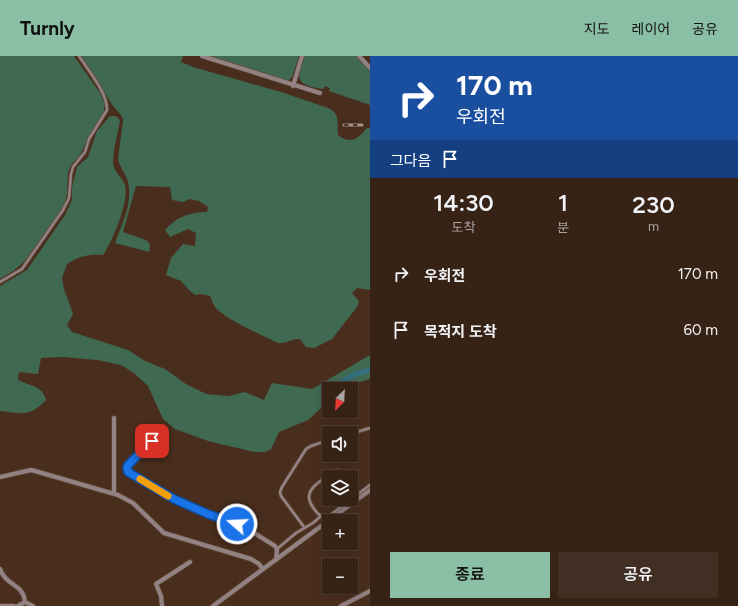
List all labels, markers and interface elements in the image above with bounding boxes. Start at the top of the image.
text: Turnly [20,17,75,40]
text: 지도 [584,21,610,38]
text: 레이어 [632,21,670,38]
text: 공유 [692,21,718,38]
text: 170 m [456,68,533,102]
icon: right [390,72,442,124]
text: 우회전 [456,106,506,128]
icon: arrive [439,148,461,170]
text: 그다음 [390,152,431,170]
text: 14:30 [433,188,494,217]
text: 1 [558,188,568,217]
text: 230 [632,190,675,219]
text: m [648,219,659,234]
text: 도착 [452,220,476,235]
text: 분 [557,220,569,235]
icon: right [390,263,412,285]
text: 170 m [678,265,718,283]
text: 우회전 [424,267,465,285]
icon: arrive [390,319,412,341]
text: 60 m [683,321,718,339]
text: 목적지 도착 [424,323,497,341]
north arrow [322,382,358,418]
map controls [322,382,358,594]
pin [135,424,169,458]
button: sound [322,426,358,462]
icon: arrive [141,430,163,452]
button: layers [322,470,358,506]
position arrow [216,503,258,545]
button: + [322,514,358,550]
button: 종료 [390,552,550,598]
button: 공유 [558,552,718,598]
button: − [322,558,358,594]

